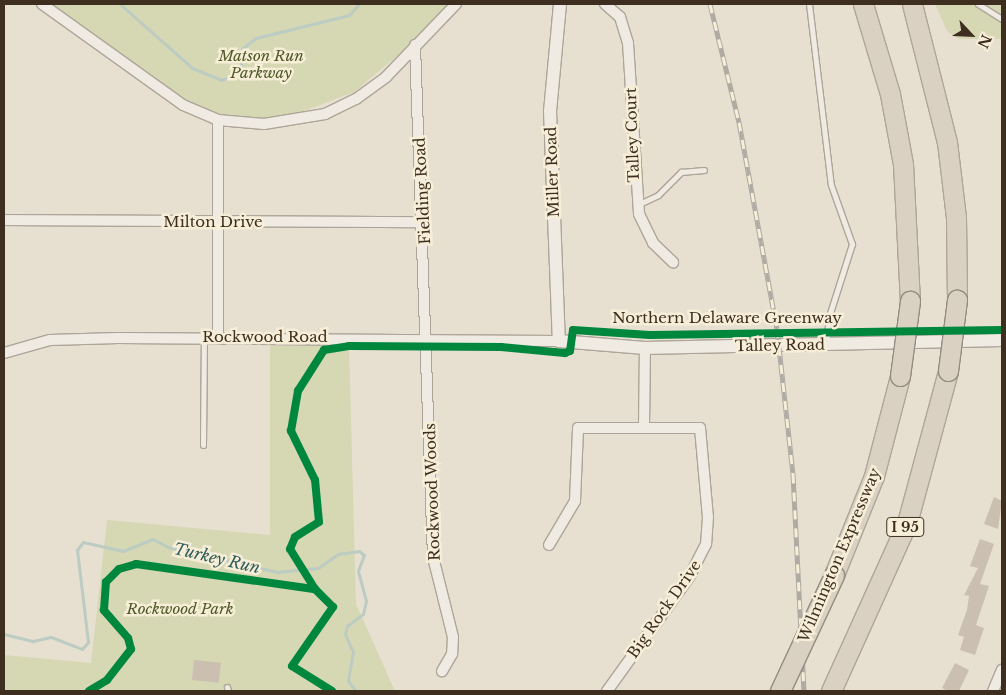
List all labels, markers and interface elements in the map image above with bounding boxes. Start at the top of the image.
north arrow [946,10,996,60]
text: N [974,32,996,51]
park label: Matson Run Parkway [218,46,304,81]
street label: Talley Court [621,87,643,183]
street label: Miller Road [541,126,563,218]
street label: Fielding Road [410,137,434,245]
street label: Milton Drive [163,213,263,231]
street label: Northern Delaware Greenway [612,309,842,327]
street label: Rockwood Road [202,328,328,346]
street label: Talley Road [734,335,826,355]
street label: Rockwood Woods [421,423,443,561]
street label: Wilmington Expressway [794,465,884,645]
road number: I 95 [886,516,924,538]
water label: Turkey Run [172,539,262,577]
street label: Big Rock Drive [623,556,705,662]
park label: Rockwood Park [126,600,234,618]

